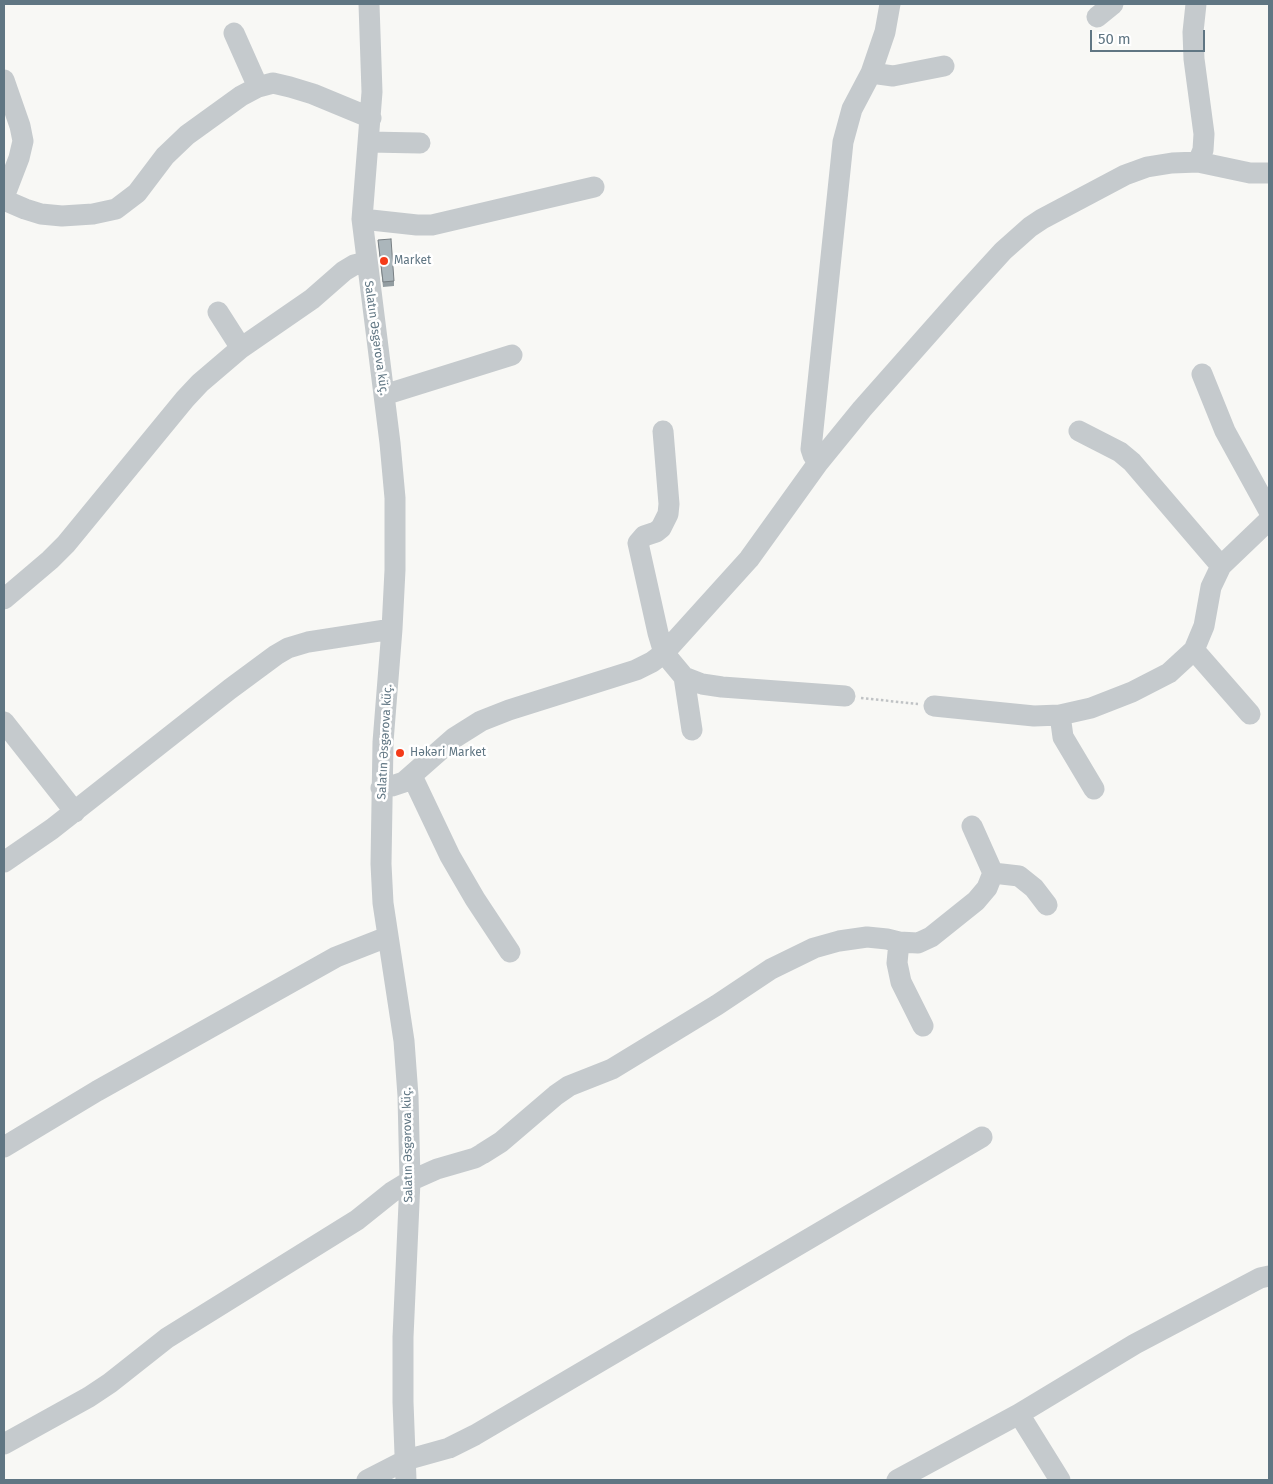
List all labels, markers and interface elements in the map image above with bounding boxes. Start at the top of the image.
scale bar [1093,20,1208,52]
text: 50 m [1098,30,1131,48]
place label: Market [394,254,431,268]
marker: Market [378,255,390,267]
street label: Salatın Əsgərova küç. [361,280,391,396]
street label: Salatın Əsgərova küç. [375,684,395,800]
place label: Həkəri Market [410,746,486,760]
marker: Həkəri Market [394,747,406,759]
street label: Salatın Əsgərova küç. [400,1087,416,1203]

